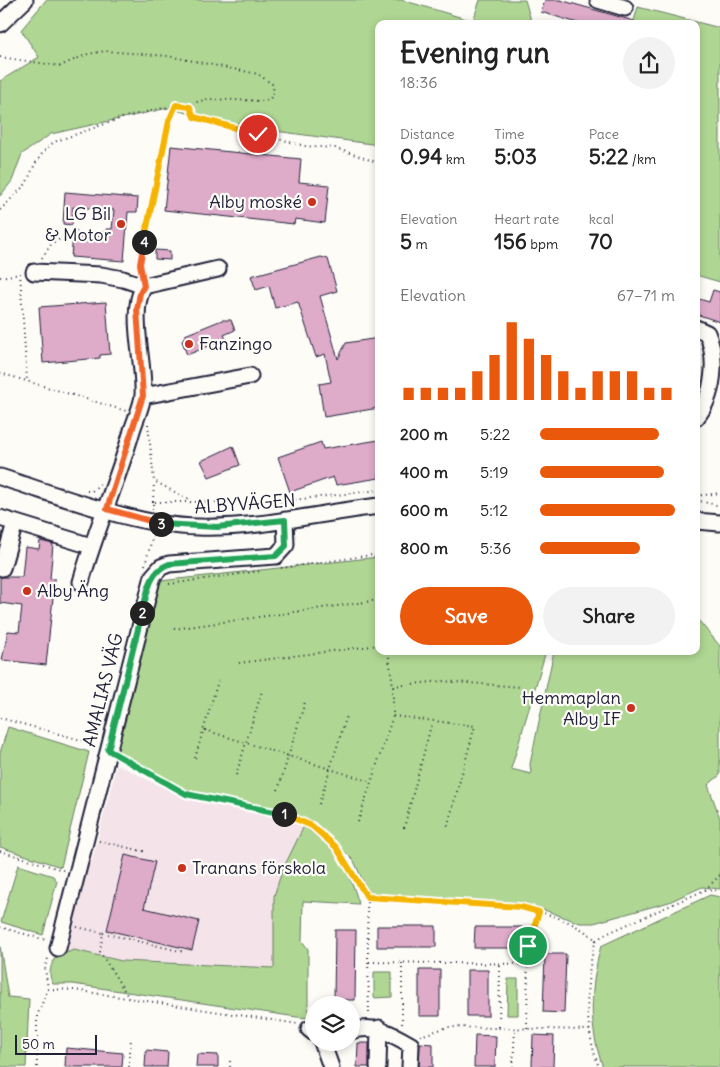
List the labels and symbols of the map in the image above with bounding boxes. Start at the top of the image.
pin [237,113,279,155]
place label: Alby moské [209,190,302,213]
marker: Alby moské [306,196,318,208]
place label: LG Bil & Motor [45,202,112,246]
marker: LG Bil & Motor [115,218,127,230]
pin: 4 [132,230,156,254]
place label: Fanzingo [199,332,272,355]
marker: Fanzingo [183,338,195,350]
street label: ALBYVÄGEN [194,488,296,519]
pin: 3 [148,512,174,536]
place label: Alby Äng [37,579,109,602]
marker: Alby Äng [21,585,33,597]
pin: 2 [130,600,154,626]
street label: AMALIAS VÄG [77,631,128,749]
place label: Hemmaplan Alby IF [522,686,621,730]
marker: Hemmaplan Alby IF [625,702,637,714]
pin: 1 [272,802,296,826]
place label: Tranans förskola [192,856,326,879]
marker: Tranans förskola [176,862,188,874]
pin [507,925,549,967]
scale bar [15,1032,98,1055]

